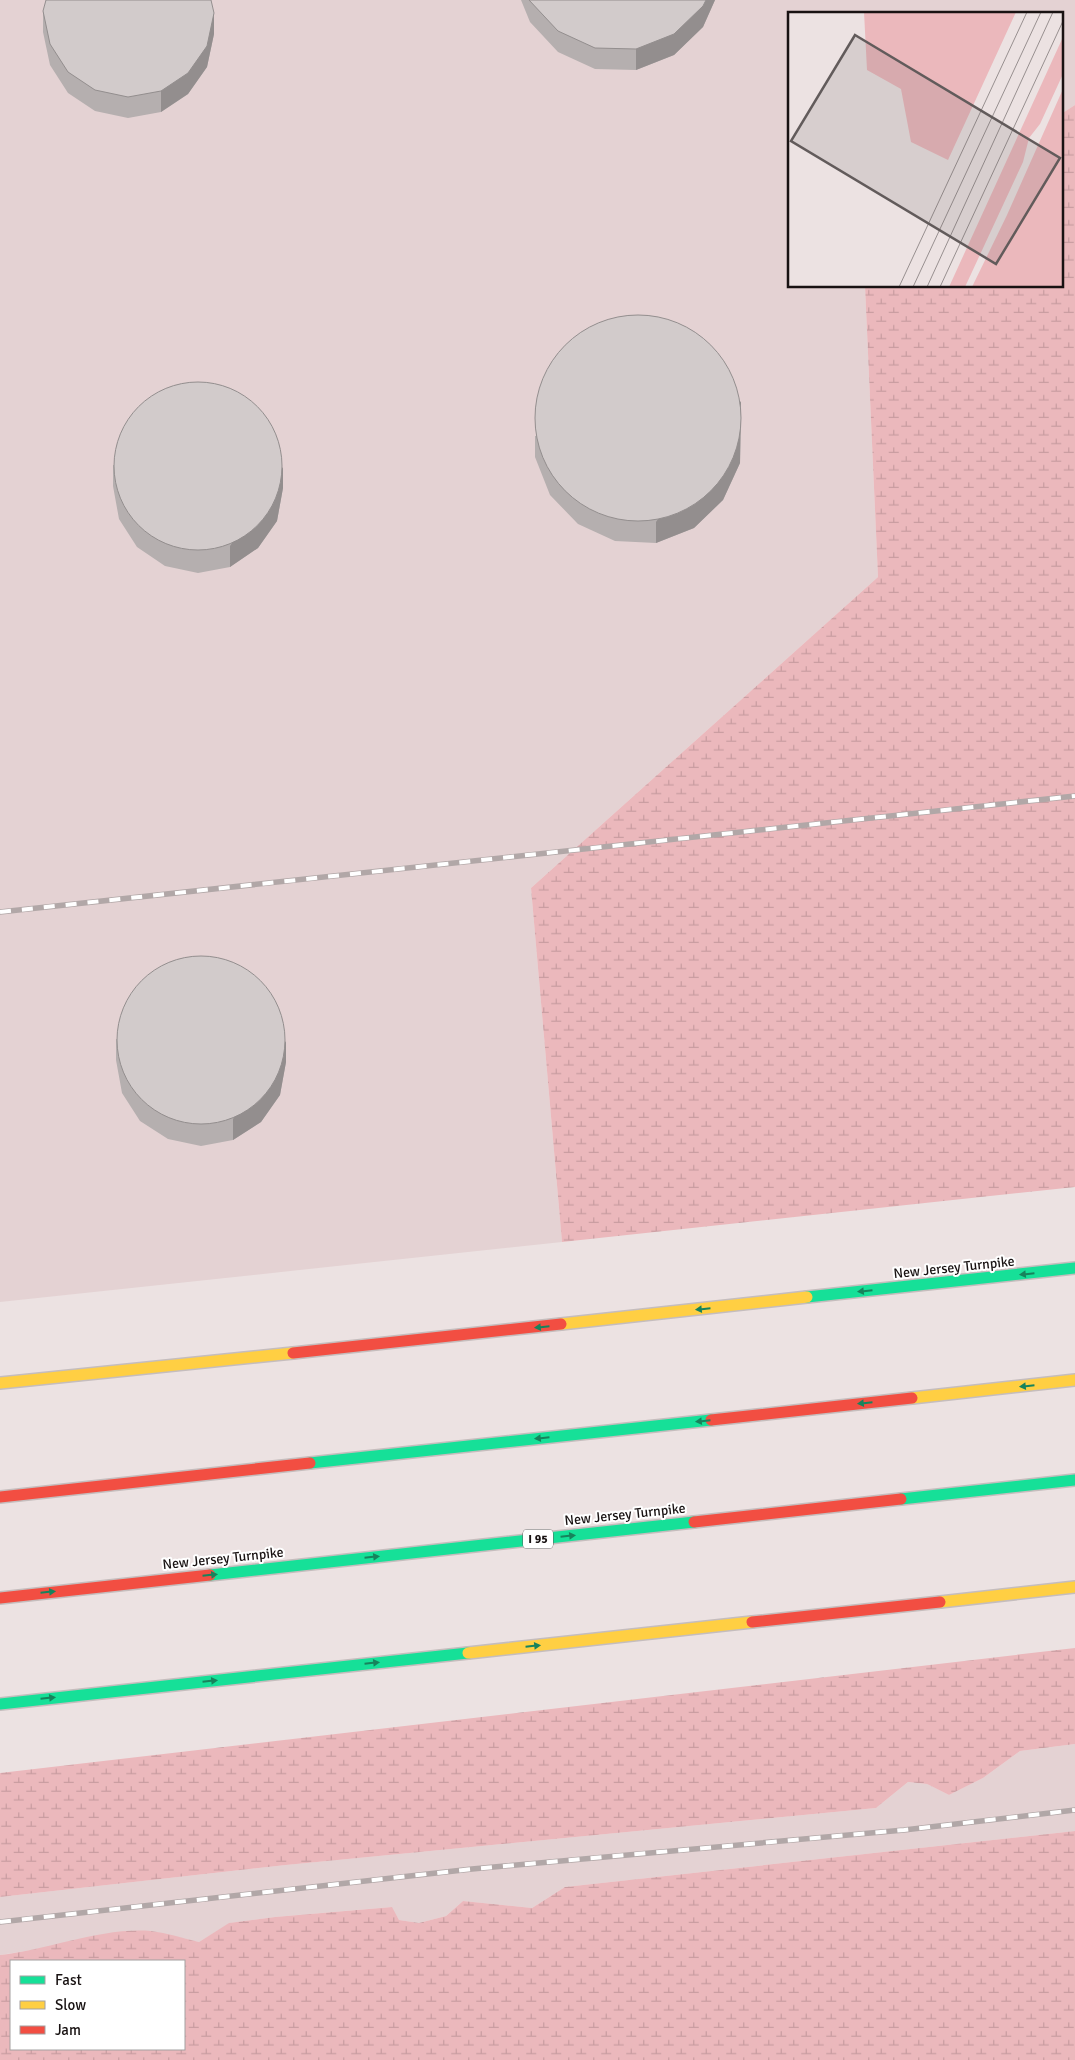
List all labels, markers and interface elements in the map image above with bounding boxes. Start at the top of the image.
inset map [788,12,1062,288]
street label: New Jersey Turnpike [893,1253,1015,1282]
one-way arrow [1018,1270,1034,1278]
one-way arrow [857,1287,873,1295]
one-way arrow [695,1305,711,1313]
one-way arrow [534,1323,550,1331]
one-way arrow [1018,1382,1034,1390]
one-way arrow [857,1399,873,1407]
one-way arrow [695,1417,711,1425]
one-way arrow [534,1434,550,1442]
street label: New Jersey Turnpike [564,1500,686,1529]
road number: I 95 [523,1530,553,1548]
one-way arrow [560,1532,576,1540]
street label: New Jersey Turnpike [162,1544,284,1573]
one-way arrow [364,1553,380,1561]
one-way arrow [202,1571,218,1579]
one-way arrow [41,1588,57,1596]
one-way arrow [525,1642,541,1650]
one-way arrow [364,1659,380,1667]
one-way arrow [202,1677,218,1685]
one-way arrow [41,1694,57,1702]
legend [10,1960,185,2050]
text: Fast [55,1971,82,1989]
text: Slow [55,1996,86,2014]
text: Jam [55,2021,81,2039]

